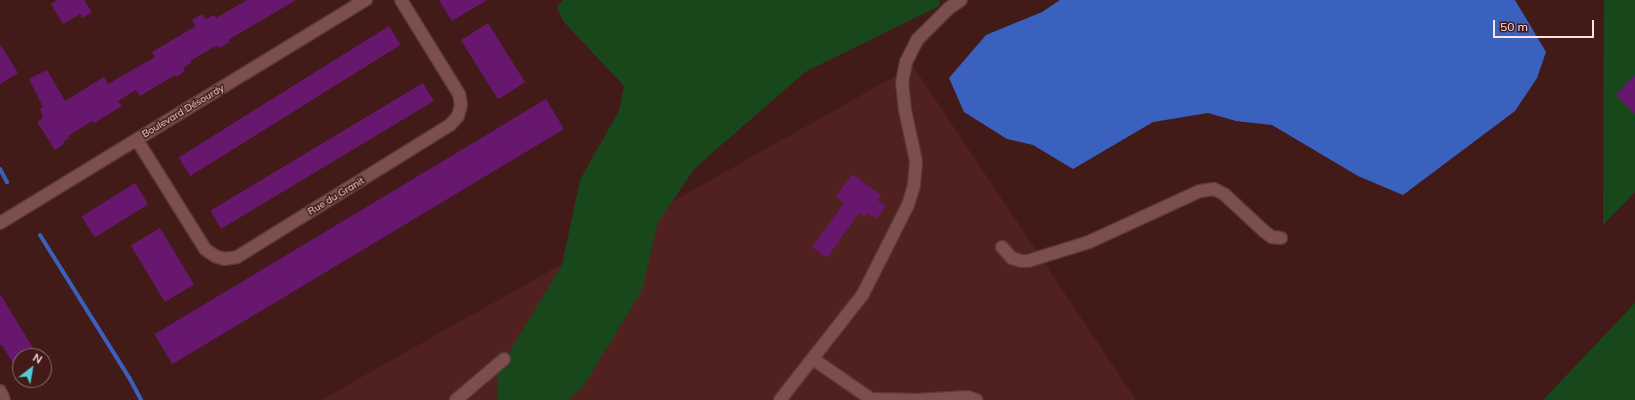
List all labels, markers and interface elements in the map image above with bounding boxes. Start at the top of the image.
scale bar [1495,12,1596,38]
text: 50 m [1500,19,1528,34]
street label: Boulevard Désourdy [140,82,226,140]
street label: Rue du Granit [306,174,366,218]
north arrow [12,348,52,388]
text: N [30,350,45,367]

